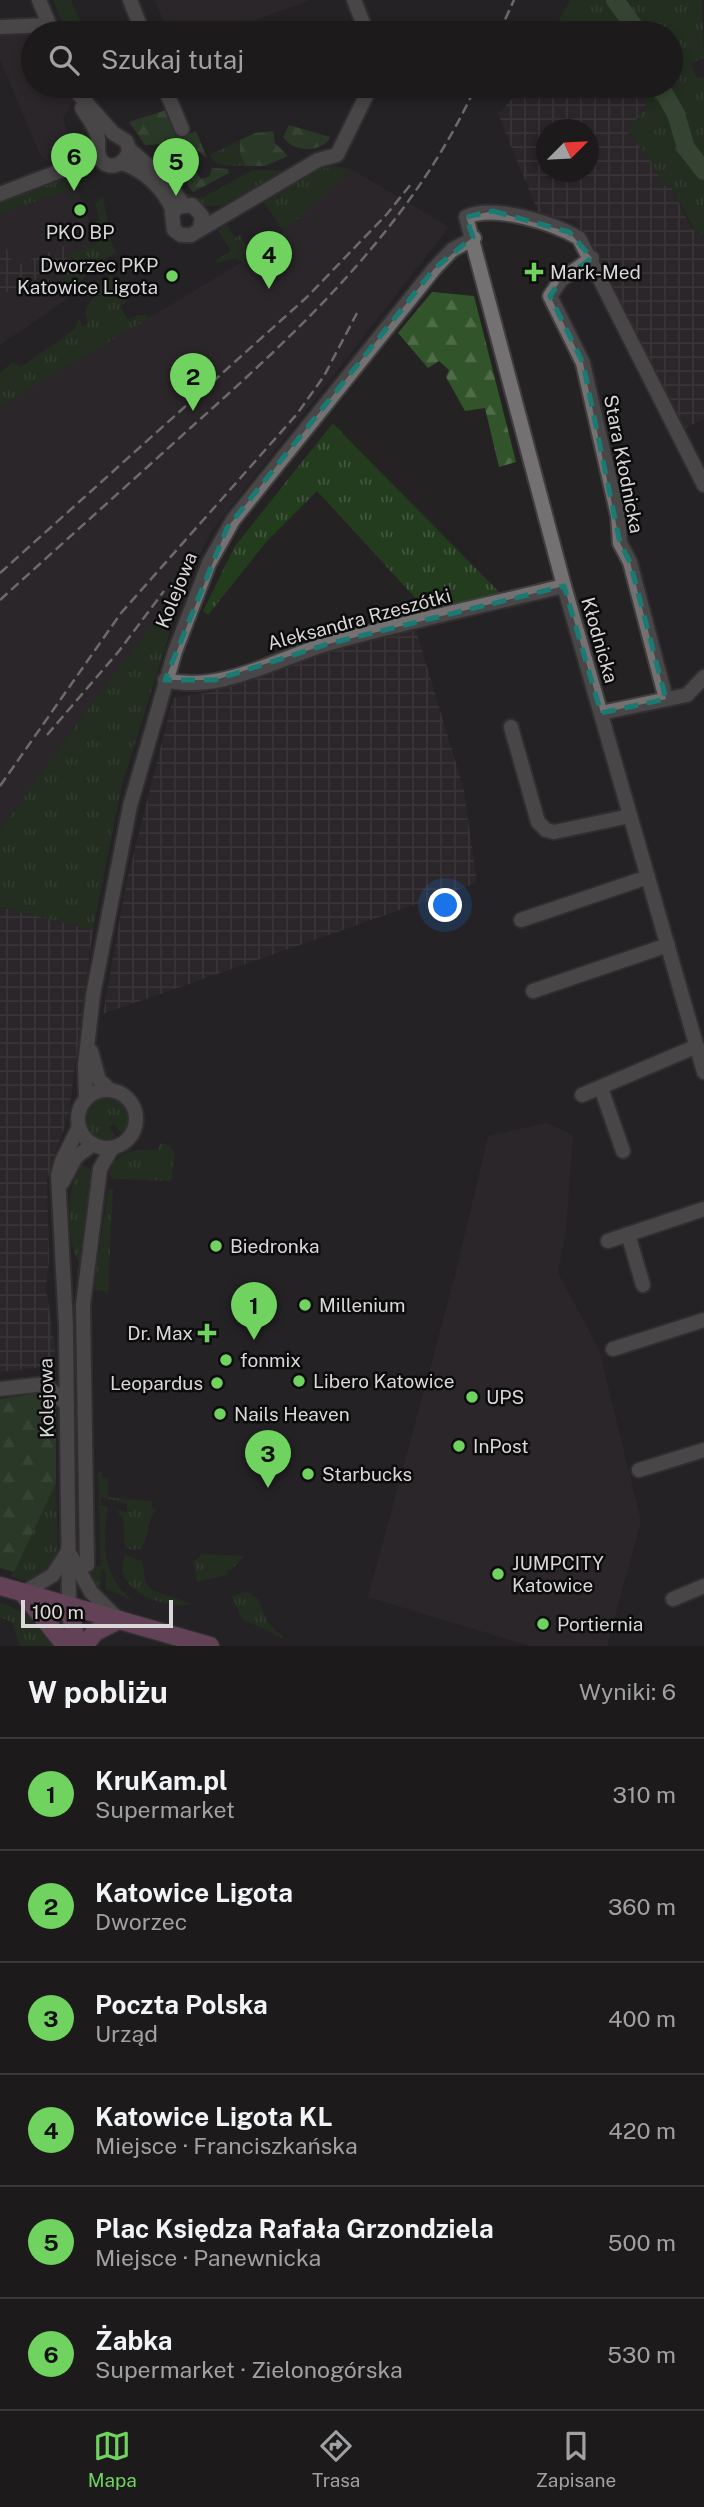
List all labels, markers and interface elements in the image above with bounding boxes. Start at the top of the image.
search box [21,21,683,98]
icon: search [45,41,83,79]
text: Szukaj tutaj [101,44,244,75]
north arrow [536,119,599,182]
pin: 6 [51,133,97,191]
pin: 5 [153,138,199,196]
marker: PKO BP [72,202,88,218]
place label: PKO BP [46,221,114,243]
pin: 4 [246,231,292,289]
place label: Dworzec PKP Katowice Ligota [17,254,158,298]
place label: Mark-Med [550,261,641,283]
marker: Mark-Med [524,262,544,282]
marker: Dworzec PKP Katowice Ligota [164,268,180,284]
pin: 2 [170,353,216,411]
street label: Stara Kłodnicka [600,393,648,535]
street label: Kolejowa [151,549,201,631]
street label: Aleksandra Rzeszótki [265,584,453,654]
street label: Kłodnicka [577,595,623,685]
your location [428,888,462,922]
place label: Biedronka [230,1235,320,1257]
marker: Biedronka [208,1238,224,1254]
pin: 1 [231,1282,277,1340]
place label: Millenium [319,1294,405,1316]
marker: Millenium [297,1297,313,1313]
place label: Dr. Max [127,1322,193,1344]
marker: Dr. Max [199,1325,215,1341]
place label: fonmix [240,1349,301,1371]
marker: fonmix [218,1352,234,1368]
street label: Kolejowa [34,1358,58,1438]
place label: Libero Katowice [313,1370,455,1392]
place label: Leopardus [110,1372,203,1394]
marker: Libero Katowice [291,1373,307,1389]
marker: Leopardus [209,1375,225,1391]
place label: UPS [486,1386,524,1408]
marker: UPS [464,1389,480,1405]
place label: Nails Heaven [234,1403,350,1425]
marker: Nails Heaven [212,1406,228,1422]
pin: 3 [245,1430,291,1488]
place label: InPost [473,1435,529,1457]
marker: InPost [451,1438,467,1454]
place label: Starbucks [322,1463,412,1485]
marker: Starbucks [300,1466,316,1482]
place label: JUMPCITY Katowice [512,1552,604,1596]
marker: JUMPCITY Katowice [490,1566,506,1582]
scale bar [21,1597,173,1629]
text: 100 m [32,1601,84,1623]
place label: Portiernia [557,1613,643,1635]
marker: Portiernia [535,1616,551,1632]
text: W pobliżu [28,1674,168,1710]
text: Wyniki: 6 [579,1678,676,1705]
text: KruKam.pl [95,1765,228,1796]
text: 1 [46,1781,56,1808]
text: 310 m [613,1781,676,1808]
text: Supermarket [95,1796,235,1823]
text: Katowice Ligota [95,1877,293,1908]
text: 2 [44,1893,58,1920]
text: 360 m [608,1893,676,1920]
text: Dworzec [95,1908,187,1935]
text: Poczta Polska [95,1989,268,2020]
text: 3 [43,2005,59,2032]
text: 400 m [608,2005,676,2032]
text: Urząd [95,2020,158,2047]
text: Katowice Ligota KL [95,2101,332,2132]
text: 4 [43,2117,59,2144]
text: 420 m [608,2117,676,2144]
text: Miejsce · Franciszkańska [95,2132,358,2159]
text: Plac Księdza Rafała Grzondziela [95,2213,494,2244]
text: 5 [43,2229,59,2256]
text: 500 m [608,2229,676,2256]
text: Miejsce · Panewnicka [95,2244,321,2271]
text: Żabka [95,2325,173,2356]
text: 6 [43,2341,59,2368]
text: 530 m [607,2341,676,2368]
text: Supermarket · Zielonogórska [95,2356,403,2383]
tab: Mapa [88,2427,137,2491]
tab: Trasa [312,2427,360,2491]
tab: Zapisane [536,2427,616,2491]

